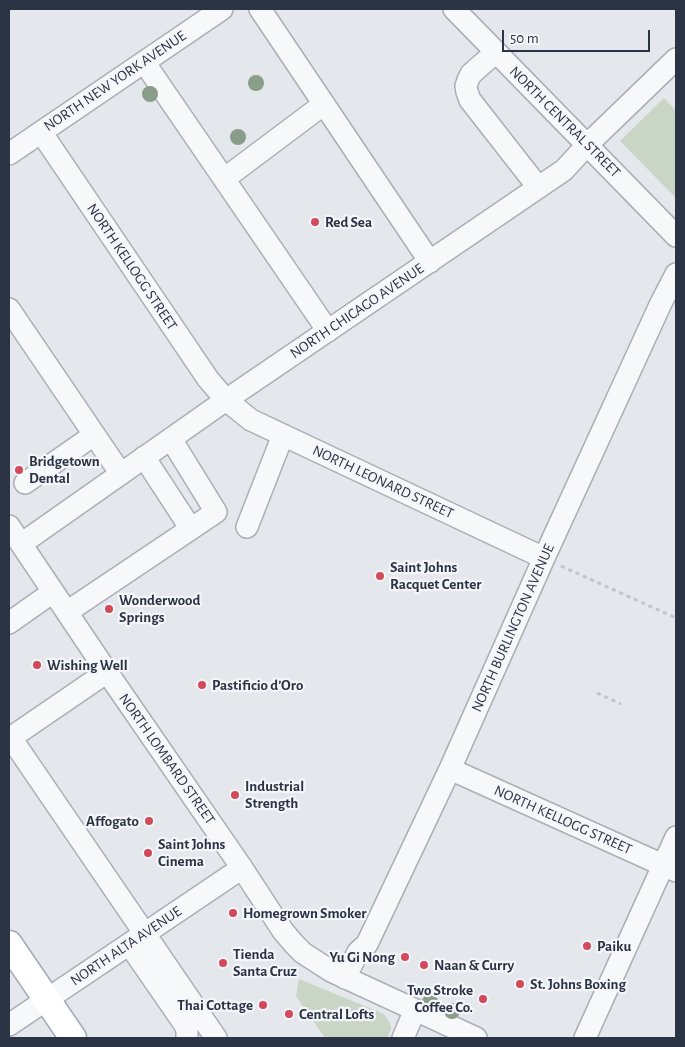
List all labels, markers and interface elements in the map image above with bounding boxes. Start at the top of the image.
scale bar [505,20,652,52]
street label: NORTH NEW YORK AVENUE [41,27,189,135]
text: 50 m [510,31,539,46]
street label: NORTH CENTRAL STREET [506,63,624,181]
street label: NORTH KELLOGG STREET [83,200,181,334]
place label: Red Sea [325,213,372,231]
marker: Red Sea [309,216,321,228]
street label: NORTH CHICAGO AVENUE [287,260,427,362]
street label: NORTH LEONARD STREET [309,441,457,523]
place label: Bridgetown Dental [29,452,100,487]
marker: Bridgetown Dental [13,464,25,476]
street label: NORTH BURLINGTON AVENUE [468,541,558,715]
place label: Saint Johns Racquet Center [390,558,481,593]
marker: Saint Johns Racquet Center [374,570,386,582]
place label: Wonderwood Springs [119,591,200,626]
marker: Wonderwood Springs [103,603,115,615]
place label: Wishing Well [47,656,128,674]
marker: Wishing Well [31,659,43,671]
place label: Pastificio d’Oro [212,676,303,694]
marker: Pastificio d’Oro [196,679,208,691]
street label: NORTH LOMBARD STREET [115,690,219,828]
place label: Industrial Strength [245,777,304,812]
street label: NORTH KELLOGG STREET [491,781,635,859]
marker: Industrial Strength [229,789,241,801]
place label: Affogato [86,812,139,830]
marker: Affogato [143,815,155,827]
place label: Saint Johns Cinema [158,835,225,870]
marker: Saint Johns Cinema [142,847,154,859]
street label: NORTH ALTA AVENUE [67,902,185,990]
place label: Homegrown Smoker [243,904,366,922]
marker: Homegrown Smoker [227,907,239,919]
place label: Paiku [597,937,631,955]
marker: Paiku [581,940,593,952]
place label: Tienda Santa Cruz [233,945,297,980]
place label: Yu Gi Nong [330,948,395,966]
marker: Yu Gi Nong [399,951,411,963]
place label: Naan & Curry [434,956,514,974]
marker: Tienda Santa Cruz [217,957,229,969]
marker: Naan & Curry [418,959,430,971]
place label: St. Johns Boxing [530,975,626,993]
marker: St. Johns Boxing [514,978,526,990]
place label: Two Stroke Coffee Co. [407,981,473,1016]
marker: Two Stroke Coffee Co. [477,993,489,1005]
place label: Thai Cottage [177,996,253,1014]
marker: Thai Cottage [257,999,269,1011]
place label: Central Lofts [299,1005,374,1023]
marker: Central Lofts [283,1008,295,1020]

